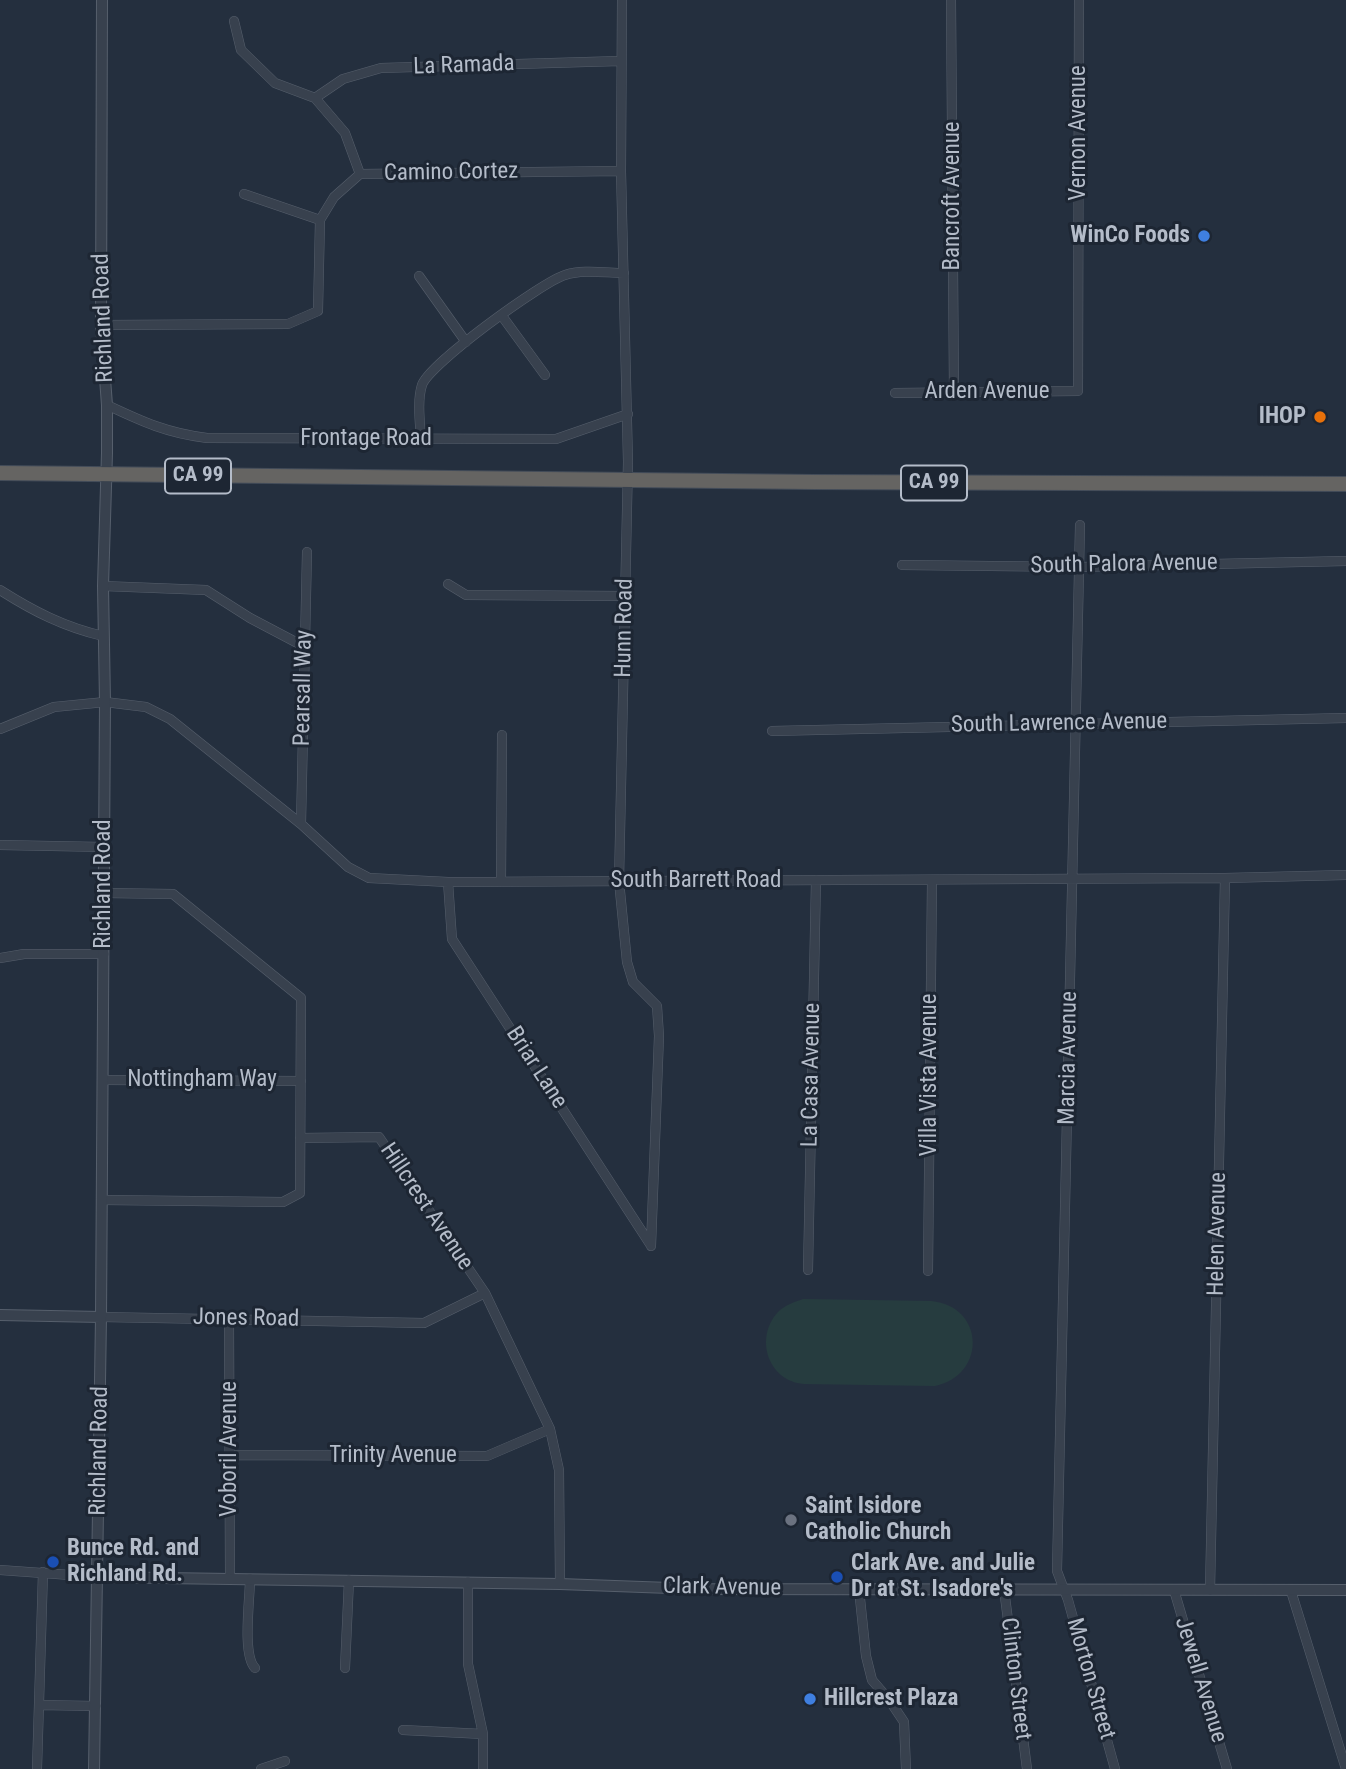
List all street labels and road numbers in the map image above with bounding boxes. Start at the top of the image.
street label: La Ramada [413,50,515,82]
street label: Vernon Avenue [1065,65,1093,201]
street label: Bancroft Avenue [939,121,967,271]
street label: Camino Cortez [384,158,518,188]
street label: Richland Road [88,253,120,383]
street label: Arden Avenue [925,378,1049,406]
street label: Frontage Road [300,425,432,453]
road number: CA 99 [165,458,231,494]
road number: CA 99 [901,466,967,500]
street label: South Palora Avenue [1030,550,1218,580]
street label: Hunn Road [610,578,640,678]
street label: Pearsall Way [289,630,319,746]
street label: South Lawrence Avenue [951,708,1167,740]
street label: Richland Road [90,819,118,949]
street label: South Barrett Road [610,867,782,895]
street label: Marcia Avenue [1054,991,1084,1125]
street label: Villa Vista Avenue [916,994,944,1156]
street label: La Casa Avenue [797,1003,827,1147]
street label: Briar Lane [499,1022,573,1114]
street label: Nottingham Way [127,1066,277,1094]
street label: Hillcrest Avenue [373,1138,479,1276]
street label: Helen Avenue [1203,1172,1233,1296]
street label: Jones Road [193,1304,299,1334]
street label: Voboril Avenue [216,1381,244,1517]
street label: Richland Road [85,1386,115,1516]
street label: Trinity Avenue [329,1442,457,1470]
street label: Clark Avenue [663,1573,781,1603]
street label: Jewell Avenue [1168,1614,1232,1746]
street label: Morton Street [1060,1615,1120,1743]
street label: Clinton Street [994,1616,1036,1742]

